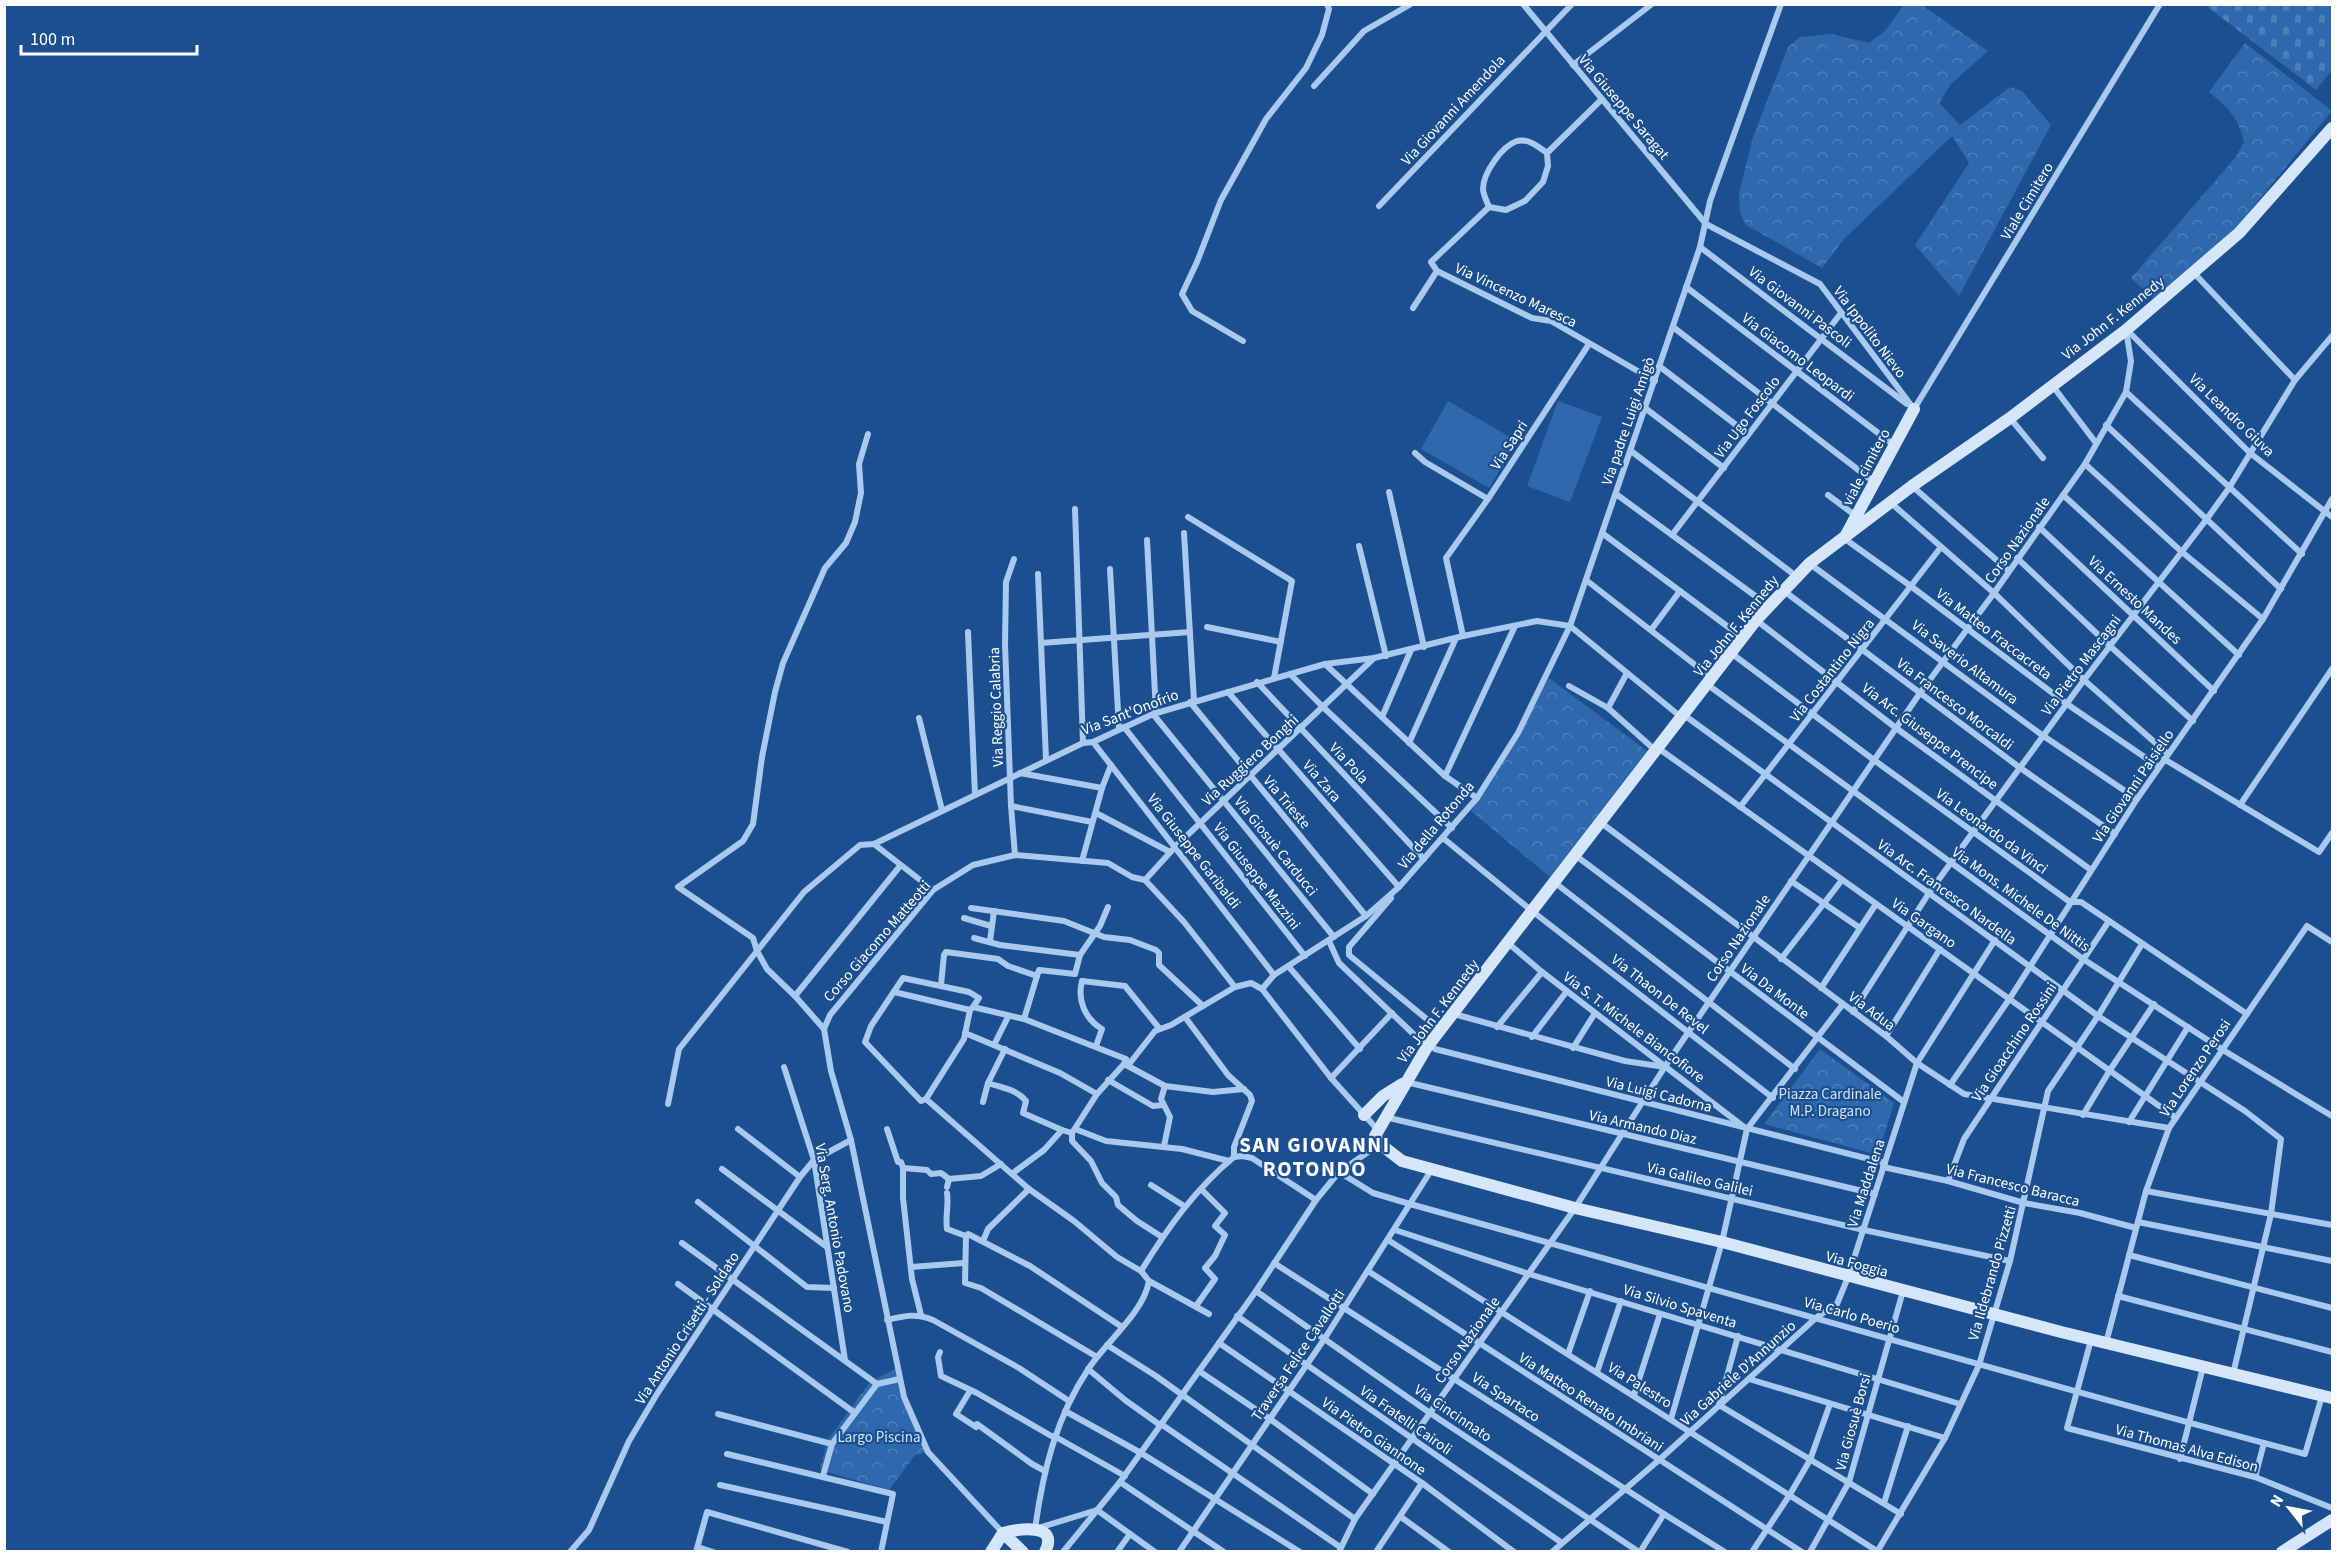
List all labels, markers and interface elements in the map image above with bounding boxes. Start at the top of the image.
scale bar [21,18,196,56]
text: 100 m [30,27,75,52]
street label: Via Giovanni Amendola [1396,50,1510,170]
street label: Via Giuseppe Saragat [1573,50,1674,164]
street label: Viale Cimitero [1996,159,2059,244]
street label: Via Vincenzo Maresca [1451,258,1580,333]
street label: Via Giovanni Pascoli [1744,262,1856,353]
street label: Via John F. Kennedy [2058,272,2169,365]
street label: Via Ippolito Nievo [1828,282,1911,383]
street label: Via Giacomo Leopardi [1737,308,1858,407]
street label: Via padre Luigi Amigò [1597,354,1660,488]
street label: Via Leandro Giuva [2184,369,2279,462]
street label: Via Ugo Foscolo [1709,372,1785,463]
street label: Via Sapri [1486,417,1533,474]
street label: viale cimitero [1837,425,1896,510]
street label: Corso Nazionale [1980,493,2055,588]
street label: Via Ernesto Mandes [2083,551,2186,649]
street label: Via John F. Kennedy [1689,571,1784,681]
street label: Via Matteo Fraccacreta [1931,584,2056,685]
street label: Via Pietro Mascagni [2037,611,2126,720]
street label: Via Costantino Nigra [1785,614,1880,727]
street label: Via Saverio Altamura [1907,615,2023,710]
street label: Via Reggio Calabria [984,647,1009,767]
street label: Via Francesco Morcaldi [1892,653,2018,755]
street label: Via Arc. Giuseppe Prencipe [1857,678,2002,795]
street label: Via Sant'Onofrio [1079,684,1182,741]
street label: Via Ruggiero Bonghi [1197,710,1303,811]
street label: Via Giovanni Paisiello [2088,725,2179,847]
street label: Via Pola [1324,738,1373,789]
street label: Via Zara [1297,756,1346,807]
street label: Via Trieste [1258,771,1315,834]
street label: Via della Rotonda [1393,777,1480,874]
street label: Via Leonardo da Vinci [1931,784,2052,879]
street label: Via Giuseppe Garibaldi [1142,789,1245,913]
street label: Via Giosuè Carducci [1229,792,1322,901]
street label: Via Giuseppe Mazzini [1208,818,1305,934]
street label: Via Arc. Francesco Nardella [1873,835,2021,950]
street label: Via Mons. Michele De Nittis [1947,842,2094,957]
street label: Corso Giacomo Matteotti [819,876,936,1007]
street label: Corso Nazionale [1701,890,1776,986]
street label: Via Gargano [1887,893,1960,954]
street label: Via Thaon De Revel [1606,950,1713,1039]
street label: Via John F. Kennedy [1392,955,1484,1068]
street label: Via Da Monte [1736,959,1813,1024]
street label: Via S. T. Michele Biancofiore [1558,967,1709,1088]
street label: Via Gioacchino Rossini [1967,979,2062,1106]
street label: Via Adua [1844,987,1900,1036]
street label: Via Lorenzo Perosi [2155,1015,2236,1121]
street label: Via Luigi Cadorna [1604,1071,1714,1118]
park label: Piazza Cardinale M.P. Dragano [1779,1084,1881,1122]
street label: Via Armando Diaz [1587,1105,1699,1150]
district label: SAN GIOVANNI ROTONDO [1239,1130,1391,1184]
street label: Via Maddalena [1842,1136,1891,1230]
street label: Via Serg. Antonio Padovano [809,1142,860,1314]
street label: Via Galileo Galilei [1645,1157,1755,1202]
street label: Via Francesco Baracca [1944,1159,2082,1212]
street label: Via Ildebrando Pizzetti [1963,1203,2022,1343]
street label: Via Foggia [1823,1246,1890,1283]
street label: Via Antonio Crisetti - Soldato [630,1248,745,1409]
street label: Via Silvio Spaventa [1620,1279,1739,1334]
street label: Traversa Felice Cavallotti [1246,1285,1350,1425]
street label: Via Carlo Poerio [1801,1292,1902,1339]
street label: Corso Nazionale [1430,1293,1505,1388]
street label: Via Gabriele D'Annunzio [1676,1316,1801,1431]
street label: Via Matteo Renato Imbriani [1514,1348,1667,1457]
street label: Via Palestro [1603,1357,1676,1414]
street label: Via Spartaco [1467,1367,1544,1427]
street label: Via Giosuè Borsi [1830,1371,1877,1473]
street label: Via Cincinnato [1410,1380,1496,1447]
street label: Via Fratelli Cairoli [1355,1381,1456,1460]
street label: Via Pietro Giannone [1317,1392,1430,1480]
street label: Via Thomas Alva Edison [2113,1419,2261,1478]
park label: Largo Piscina [837,1427,921,1448]
north arrow [2259,1478,2319,1538]
text: N [2265,1491,2289,1511]

